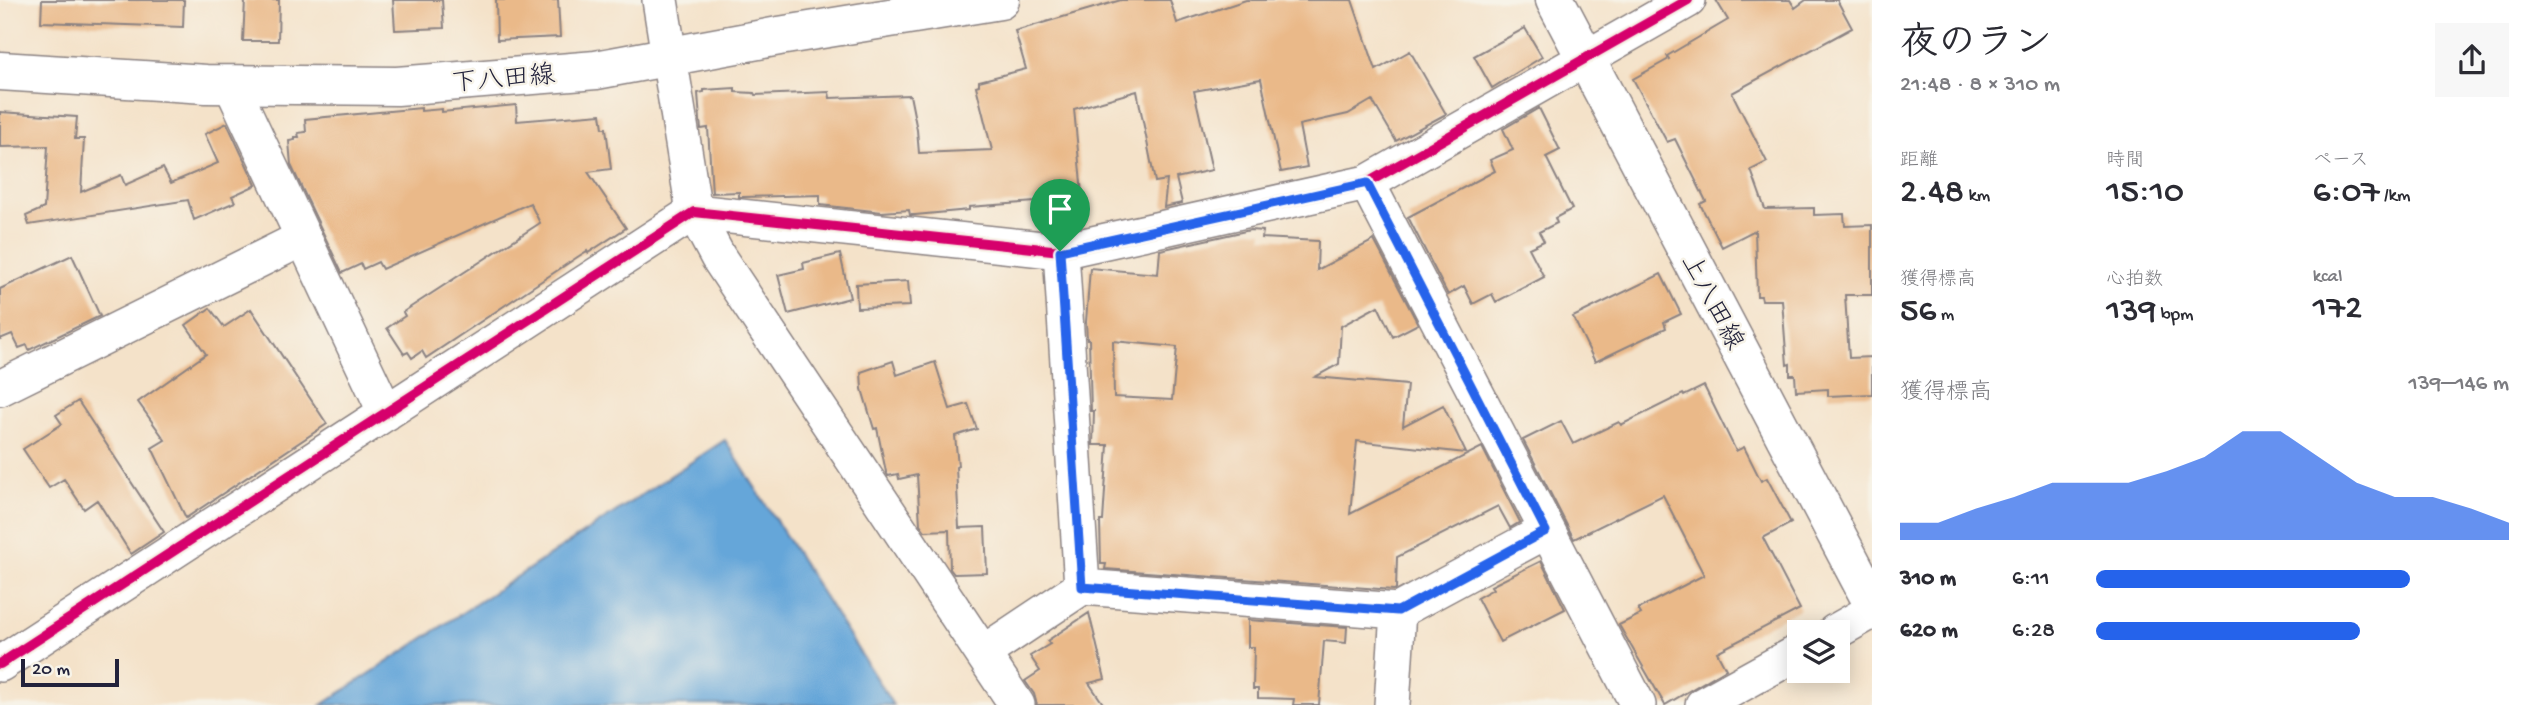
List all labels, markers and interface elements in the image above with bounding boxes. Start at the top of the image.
button: share [2435,23,2509,97]
text: 夜のラン [1900,24,2052,68]
street label: 下八田線 [450,61,557,101]
text: 21:48 · 8 × 310 m [1900,72,2060,99]
text: 距離 [1900,150,1938,173]
text: 時間 [2106,150,2144,173]
text: ペース [2313,150,2369,173]
text: 2.48 [1900,173,1964,214]
text: 15:10 [2106,173,2184,214]
text: 6:07 [2313,173,2379,214]
pin [1030,179,1090,251]
text: km [1964,185,1990,208]
text: /km [2379,185,2411,208]
icon: arrive [1041,190,1079,228]
street label: 上八田線 [1672,249,1749,356]
text: kcal [2313,266,2342,289]
text: 獲得標高 [1900,269,1976,292]
text: 心拍数 [2106,269,2163,292]
text: 172 [2313,289,2362,330]
text: 56 [1900,292,1936,333]
text: 139 [2106,292,2156,333]
text: m [1936,304,1954,327]
text: bpm [2156,304,2194,327]
text: 139–146 m [2409,371,2509,398]
text: 獲得標高 [1900,380,1992,407]
text: 310 m [1900,566,1956,593]
text: 6:11 [2012,566,2049,593]
text: 620 m [1900,618,1958,645]
text: 6:28 [2012,618,2055,645]
map controls [1787,620,1850,683]
button: layers [1787,620,1850,683]
scale bar [21,656,119,688]
text: 20 m [32,659,70,682]

